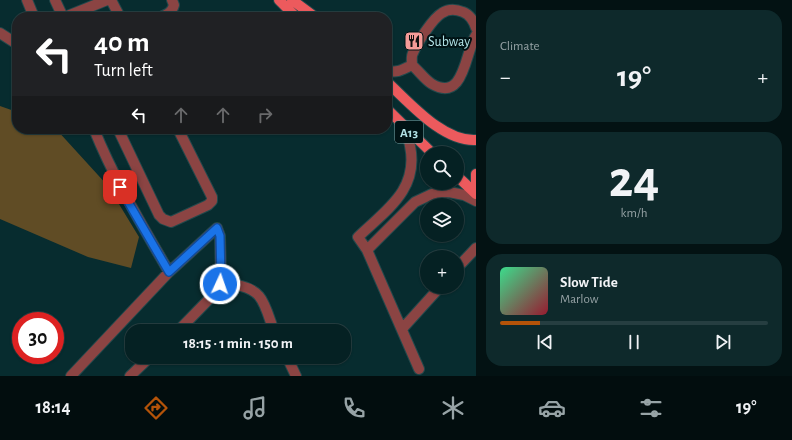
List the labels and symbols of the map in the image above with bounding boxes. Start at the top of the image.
restaurant icon: Subway [403,30,425,52]
place label: Subway [428,35,470,49]
road number: A13 [395,121,423,143]
pin [103,170,137,204]
position arrow [199,263,241,305]
speed limit sign: 30 [12,312,64,364]

